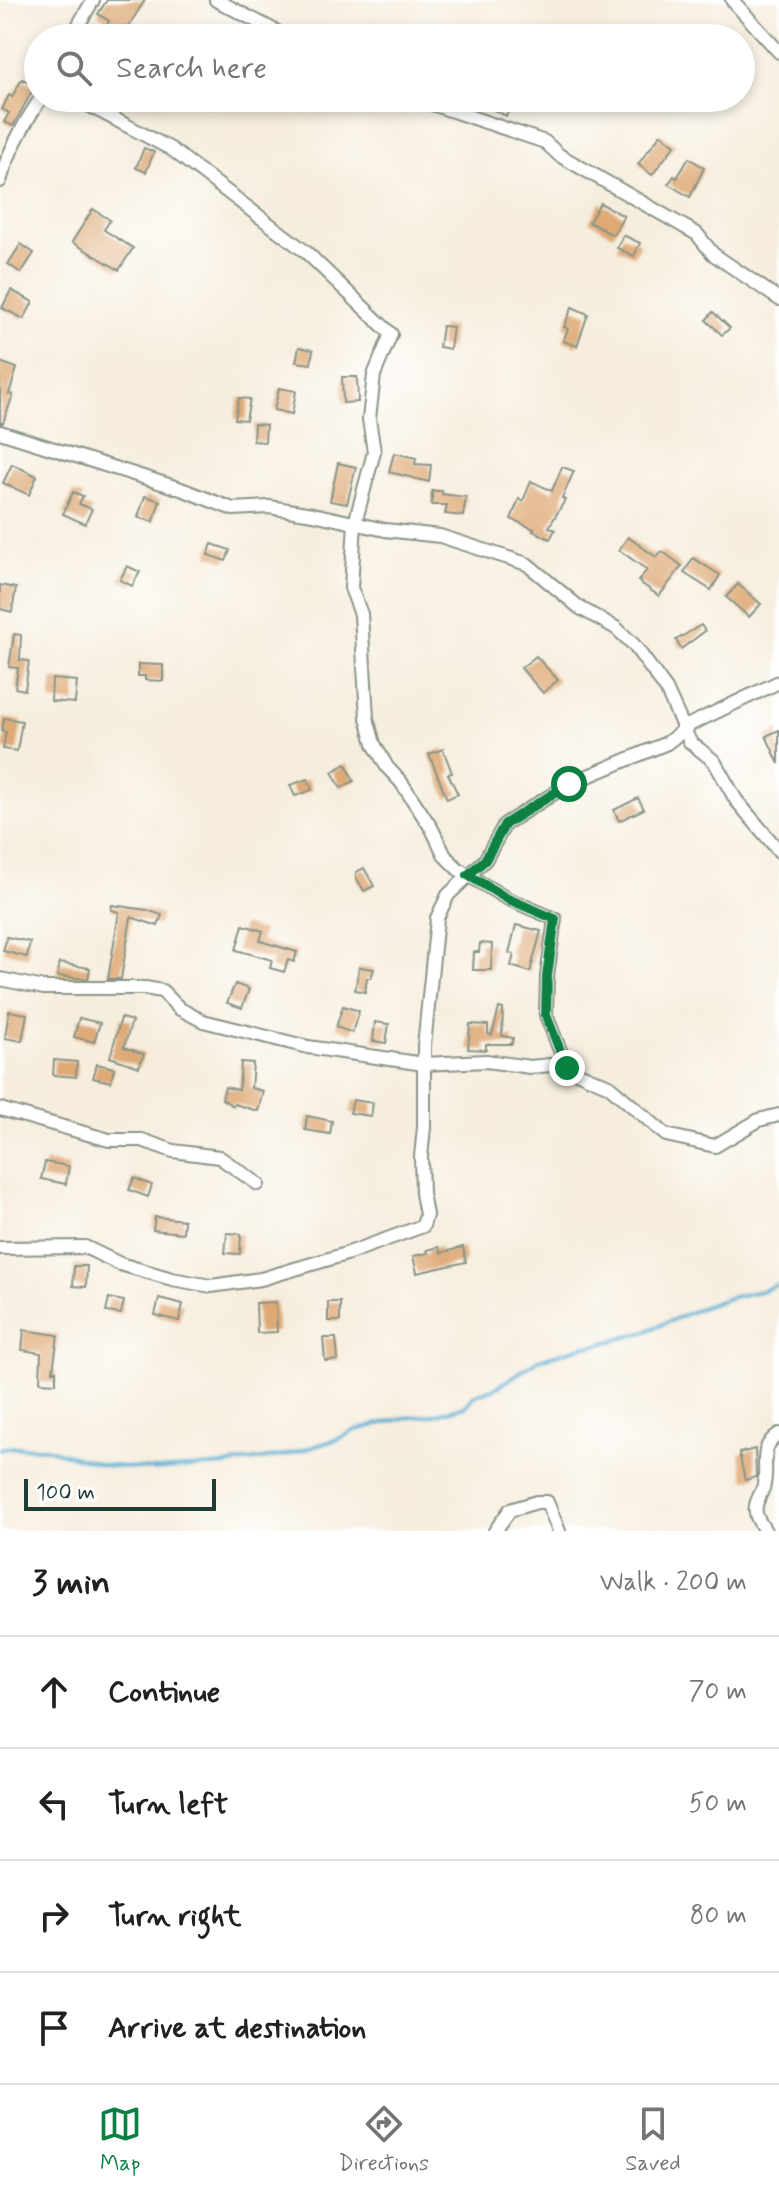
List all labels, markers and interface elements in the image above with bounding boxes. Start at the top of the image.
search box [24,24,755,112]
icon: search [52,46,96,90]
text: Search here [116,49,267,88]
route start [551,766,587,802]
route end [549,1050,585,1086]
scale bar [24,1475,216,1511]
text: 100 m [36,1479,95,1507]
text: 3 min [32,1561,110,1606]
text: Walk · 200 m [600,1566,747,1600]
icon: ahead [32,1670,76,1714]
text: Continue [108,1673,220,1712]
text: 70 m [689,1675,747,1709]
icon: left [32,1782,76,1826]
text: Turn left [108,1785,228,1824]
text: 50 m [689,1787,747,1821]
icon: right [32,1894,76,1938]
text: Turn right [108,1897,241,1936]
text: 80 m [690,1899,747,1933]
icon: arrive [32,2006,76,2050]
text: Arrive at destination [108,2009,366,2048]
tab: Map [98,2102,142,2178]
tab: Directions [338,2102,429,2178]
tab: Saved [625,2102,681,2178]

